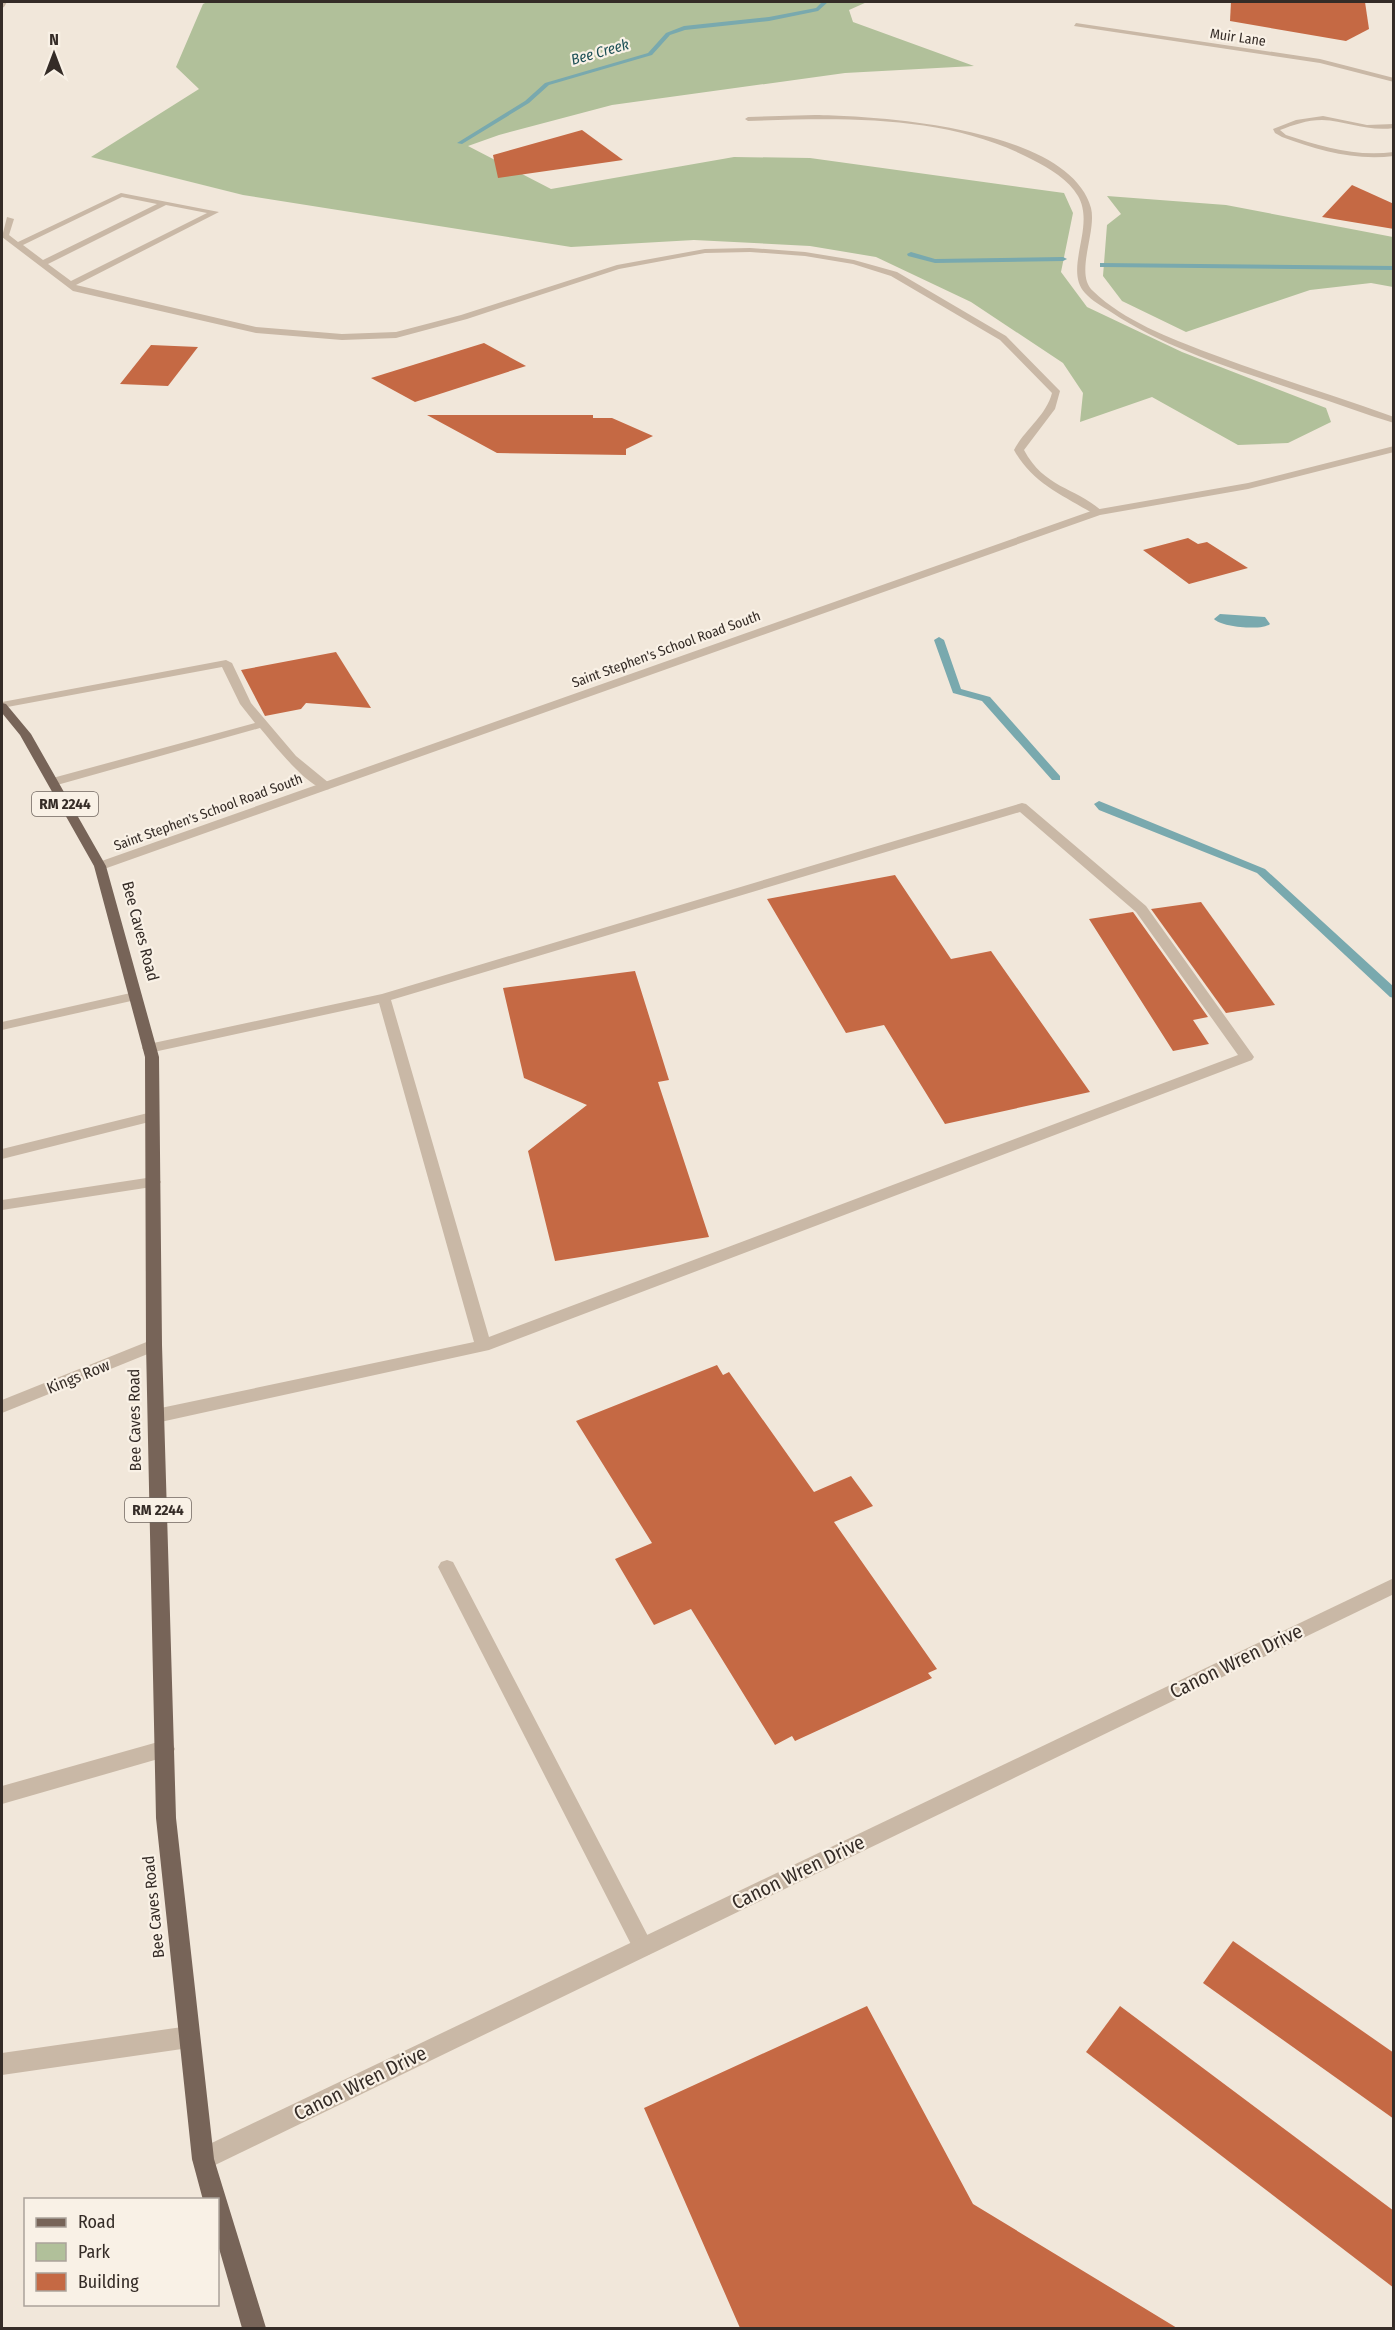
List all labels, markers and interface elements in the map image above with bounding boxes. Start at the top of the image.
north arrow [24,24,84,84]
street label: Muir Lane [1209,25,1267,50]
text: N [49,30,59,49]
water label: Bee Creek [569,35,632,69]
street label: Saint Stephen's School Road South [569,607,763,692]
street label: Saint Stephen's School Road South [111,770,305,855]
road number: RM 2244 [32,792,98,816]
street label: Bee Caves Road [118,879,163,983]
street label: Kings Row [44,1355,113,1398]
street label: Bee Caves Road [124,1369,145,1471]
road number: RM 2244 [125,1498,191,1522]
street label: Canon Wren Drive [1166,1618,1306,1704]
street label: Canon Wren Drive [728,1829,868,1915]
street label: Bee Caves Road [139,1855,168,1959]
street label: Canon Wren Drive [290,2040,430,2126]
legend [24,2198,219,2306]
text: Road [78,2211,115,2233]
text: Park [78,2241,111,2263]
text: Building [78,2271,139,2293]

